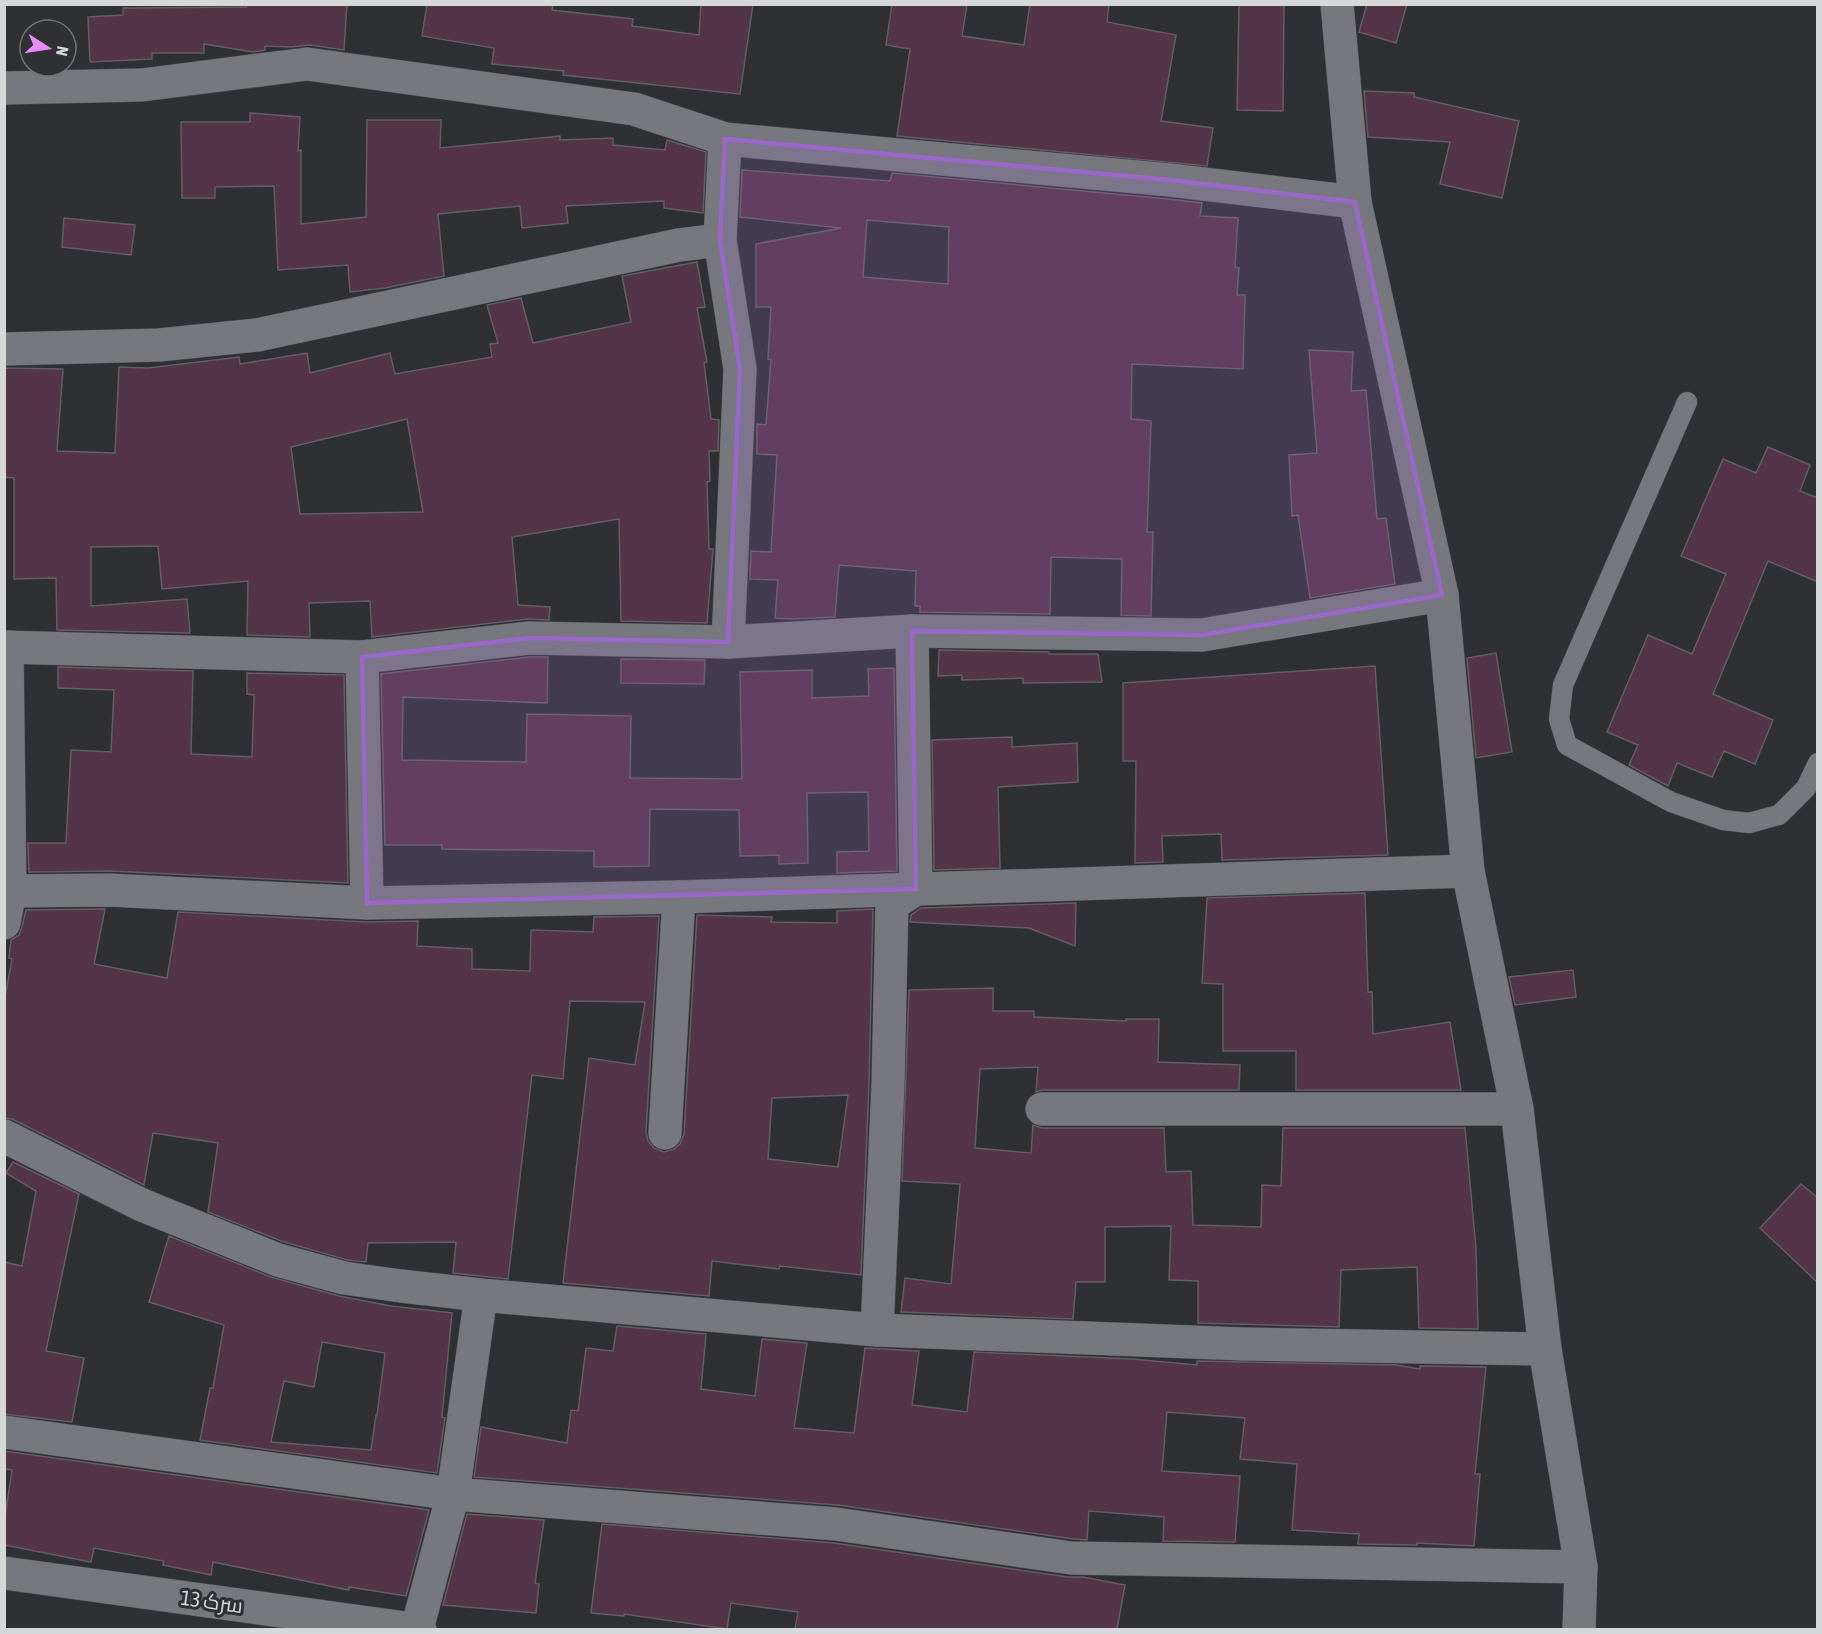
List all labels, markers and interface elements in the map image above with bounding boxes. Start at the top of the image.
north arrow [18,18,78,78]
text: N [53,45,72,58]
street label: سرک 13 [179,1585,245,1618]

